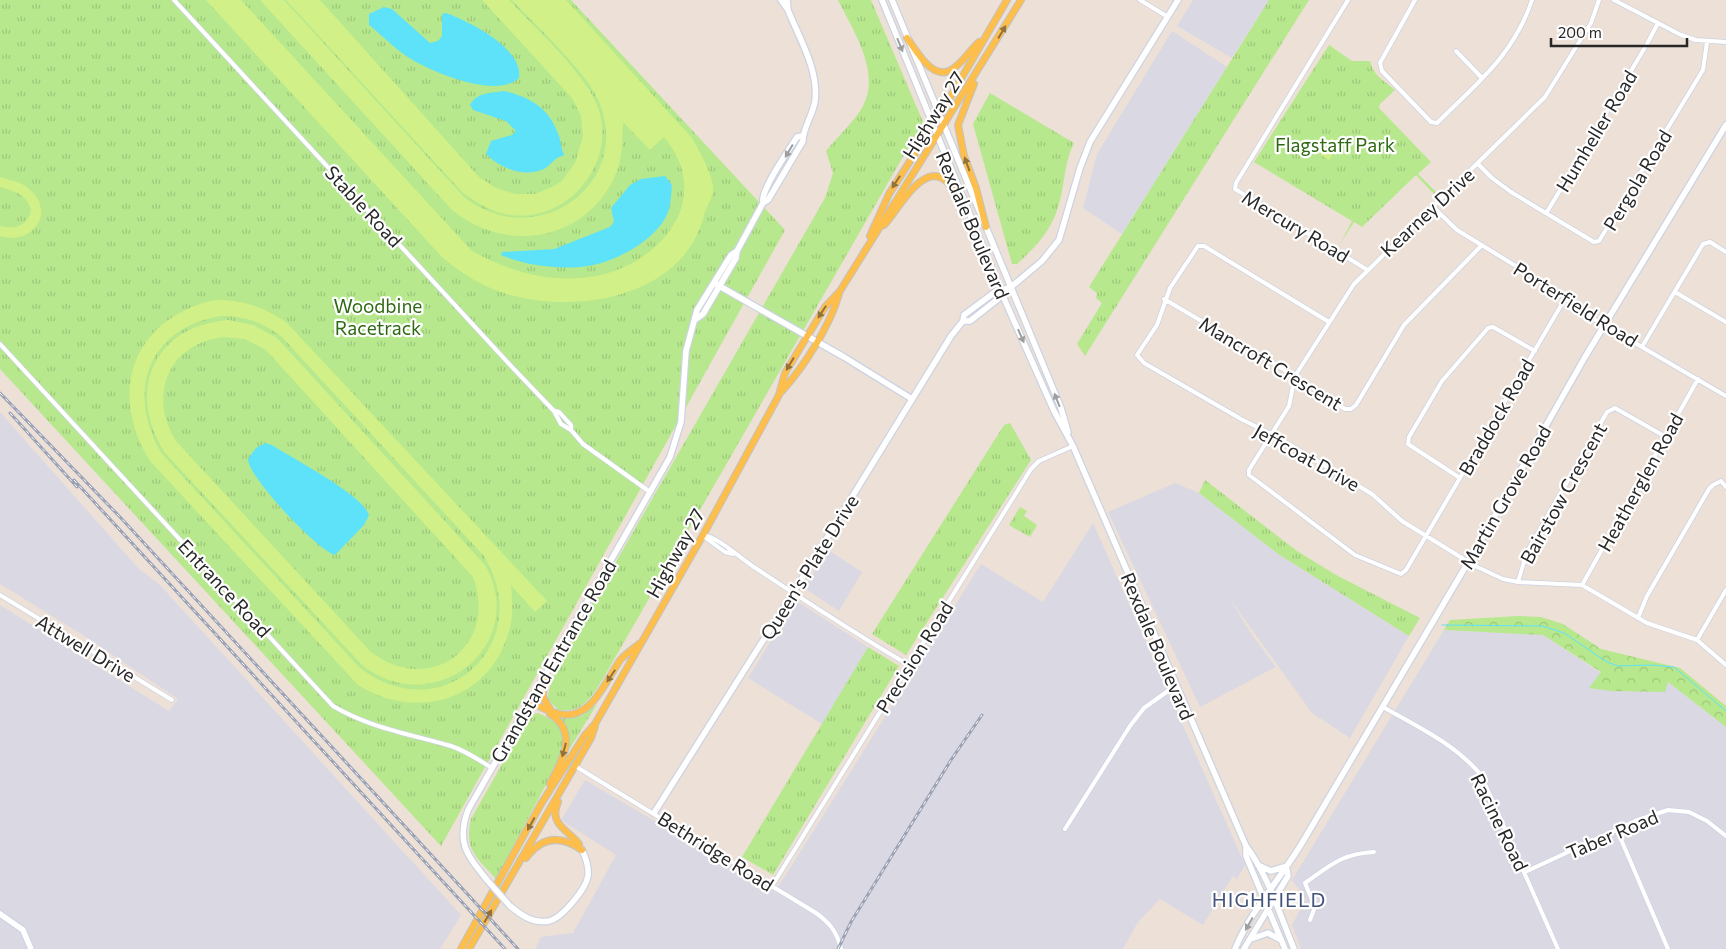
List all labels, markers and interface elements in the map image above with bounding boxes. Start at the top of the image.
scale bar [1551,15,1687,47]
text: 200 m [1558,23,1602,41]
one-way arrow [998,26,1007,39]
one-way arrow [896,38,904,53]
street label: Humheller Road [1551,66,1641,196]
street label: Highway 27 [897,67,969,163]
street label: Pergola Road [1598,125,1676,235]
park label: Flagstaff Park [1275,133,1395,156]
one-way arrow [784,144,793,157]
street label: Rexdale Boulevard [932,148,1014,302]
one-way arrow [963,156,971,171]
street label: Stable Road [321,161,407,251]
street label: Kearney Drive [1375,163,1479,261]
one-way arrow [892,175,901,189]
street label: Mercury Road [1238,185,1354,267]
street label: Porterfield Road [1510,257,1642,351]
park label: Woodbine Racetrack [334,294,422,339]
one-way arrow [817,306,827,319]
street label: Mancroft Crescent [1195,311,1347,415]
one-way arrow [1017,329,1025,343]
street label: Braddock Road [1453,355,1539,479]
one-way arrow [786,358,795,371]
one-way arrow [1053,392,1061,407]
street label: Heatherglen Road [1592,409,1688,555]
street label: Jeffcoat Drive [1250,418,1364,496]
street label: Bairstow Crescent [1515,418,1611,567]
street label: Martin Grove Road [1454,421,1556,573]
street label: Queen's Plate Drive [755,490,863,644]
street label: Highway 27 [641,504,709,602]
street label: Entrance Road [174,534,276,642]
street label: Grandstand Entrance Road [485,555,621,767]
street label: Rexdale Boulevard [1117,569,1199,723]
street label: Precision Road [871,597,957,717]
street label: Attwell Drive [32,609,140,687]
one-way arrow [606,669,616,682]
one-way arrow [560,742,568,757]
street label: Racine Road [1466,769,1534,875]
street label: Taber Road [1563,804,1661,864]
street label: Bethridge Road [654,806,778,896]
one-way arrow [526,817,535,831]
district label: HIGHFIELD [1212,887,1326,911]
one-way arrow [484,909,493,923]
one-way arrow [1245,917,1254,930]

